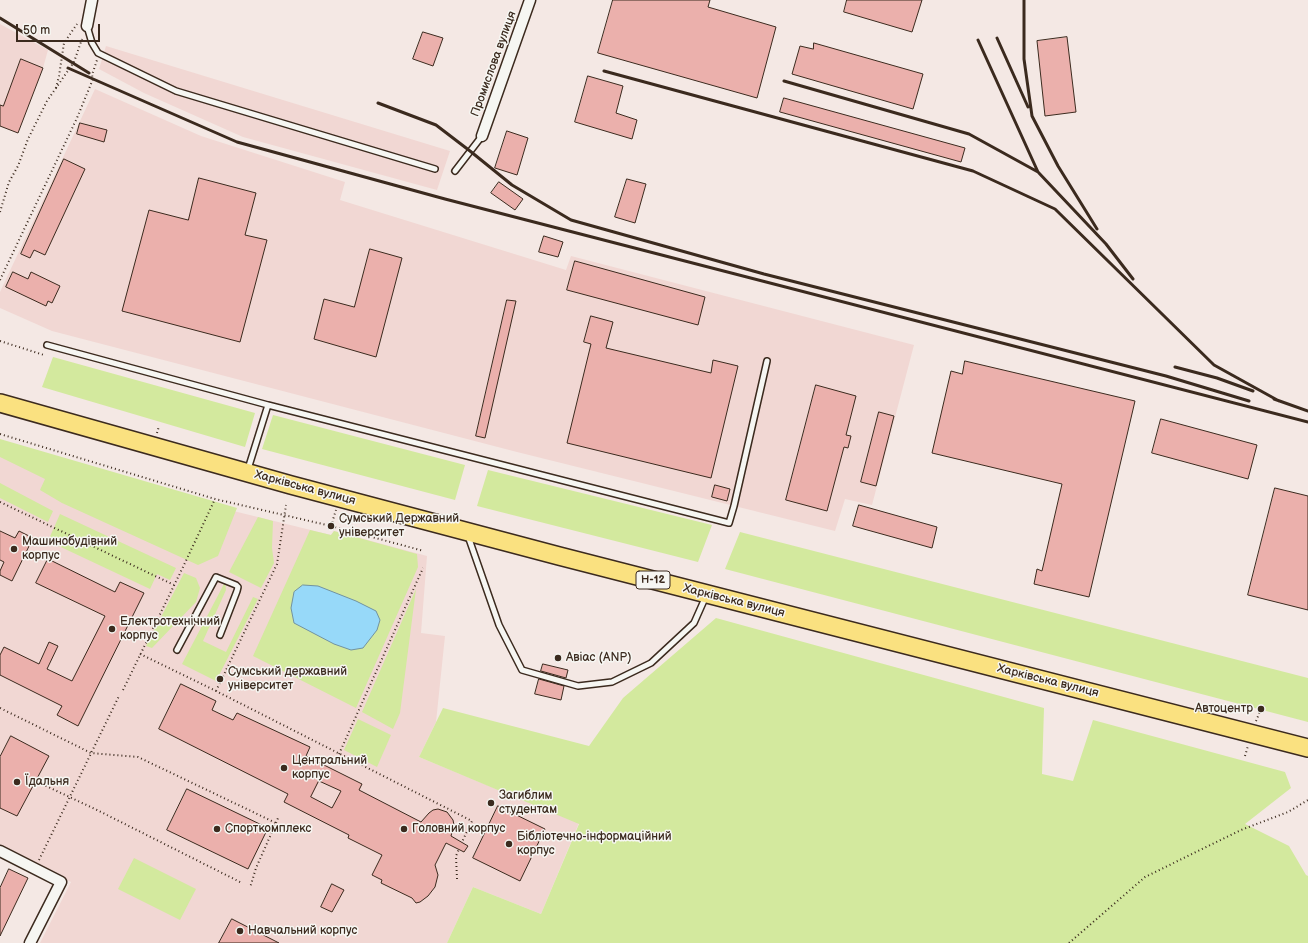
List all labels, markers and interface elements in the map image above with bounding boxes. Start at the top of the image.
street label: Промислова вулиця [468,9,520,119]
scale bar [18,16,102,42]
text: 50 m [23,23,50,38]
street label: Харківська вулиця [253,468,357,508]
place label: Сумський Державний університет [339,512,459,540]
marker: Сумський Державний університет [326,521,336,531]
place label: Машинобудівний корпус [22,535,117,563]
marker: Машинобудівний корпус [9,544,19,554]
road number: Н-12 [636,571,670,589]
street label: Харківська вулиця [682,581,786,621]
place label: Електротехнічний корпус [120,615,220,643]
marker: Електротехнічний корпус [107,624,117,634]
place label: Авіас (ANP) [566,651,631,665]
marker: Авіас (ANP) [553,653,563,663]
street label: Харківська вулиця [996,661,1100,701]
place label: Сумський державний університет [228,665,347,693]
marker: Сумський державний університет [215,674,225,684]
place label: Автоцентр [1195,702,1253,716]
marker: Автоцентр [1256,704,1266,714]
place label: Центральний корпус [292,754,367,782]
marker: Центральний корпус [279,763,289,773]
place label: Їдальня [25,775,69,789]
marker: Їдальня [12,777,22,787]
place label: Загиблим студентам [499,789,557,817]
marker: Загиблим студентам [486,798,496,808]
place label: Спорткомплекс [225,822,311,836]
place label: Головний корпус [412,822,505,836]
marker: Спорткомплекс [212,824,222,834]
marker: Головний корпус [399,824,409,834]
place label: Бібліотечно-інформаційний корпус [517,830,672,858]
marker: Бібліотечно-інформаційний корпус [504,839,514,849]
place label: Навчальний корпус [248,924,357,938]
marker: Навчальний корпус [235,926,245,936]

